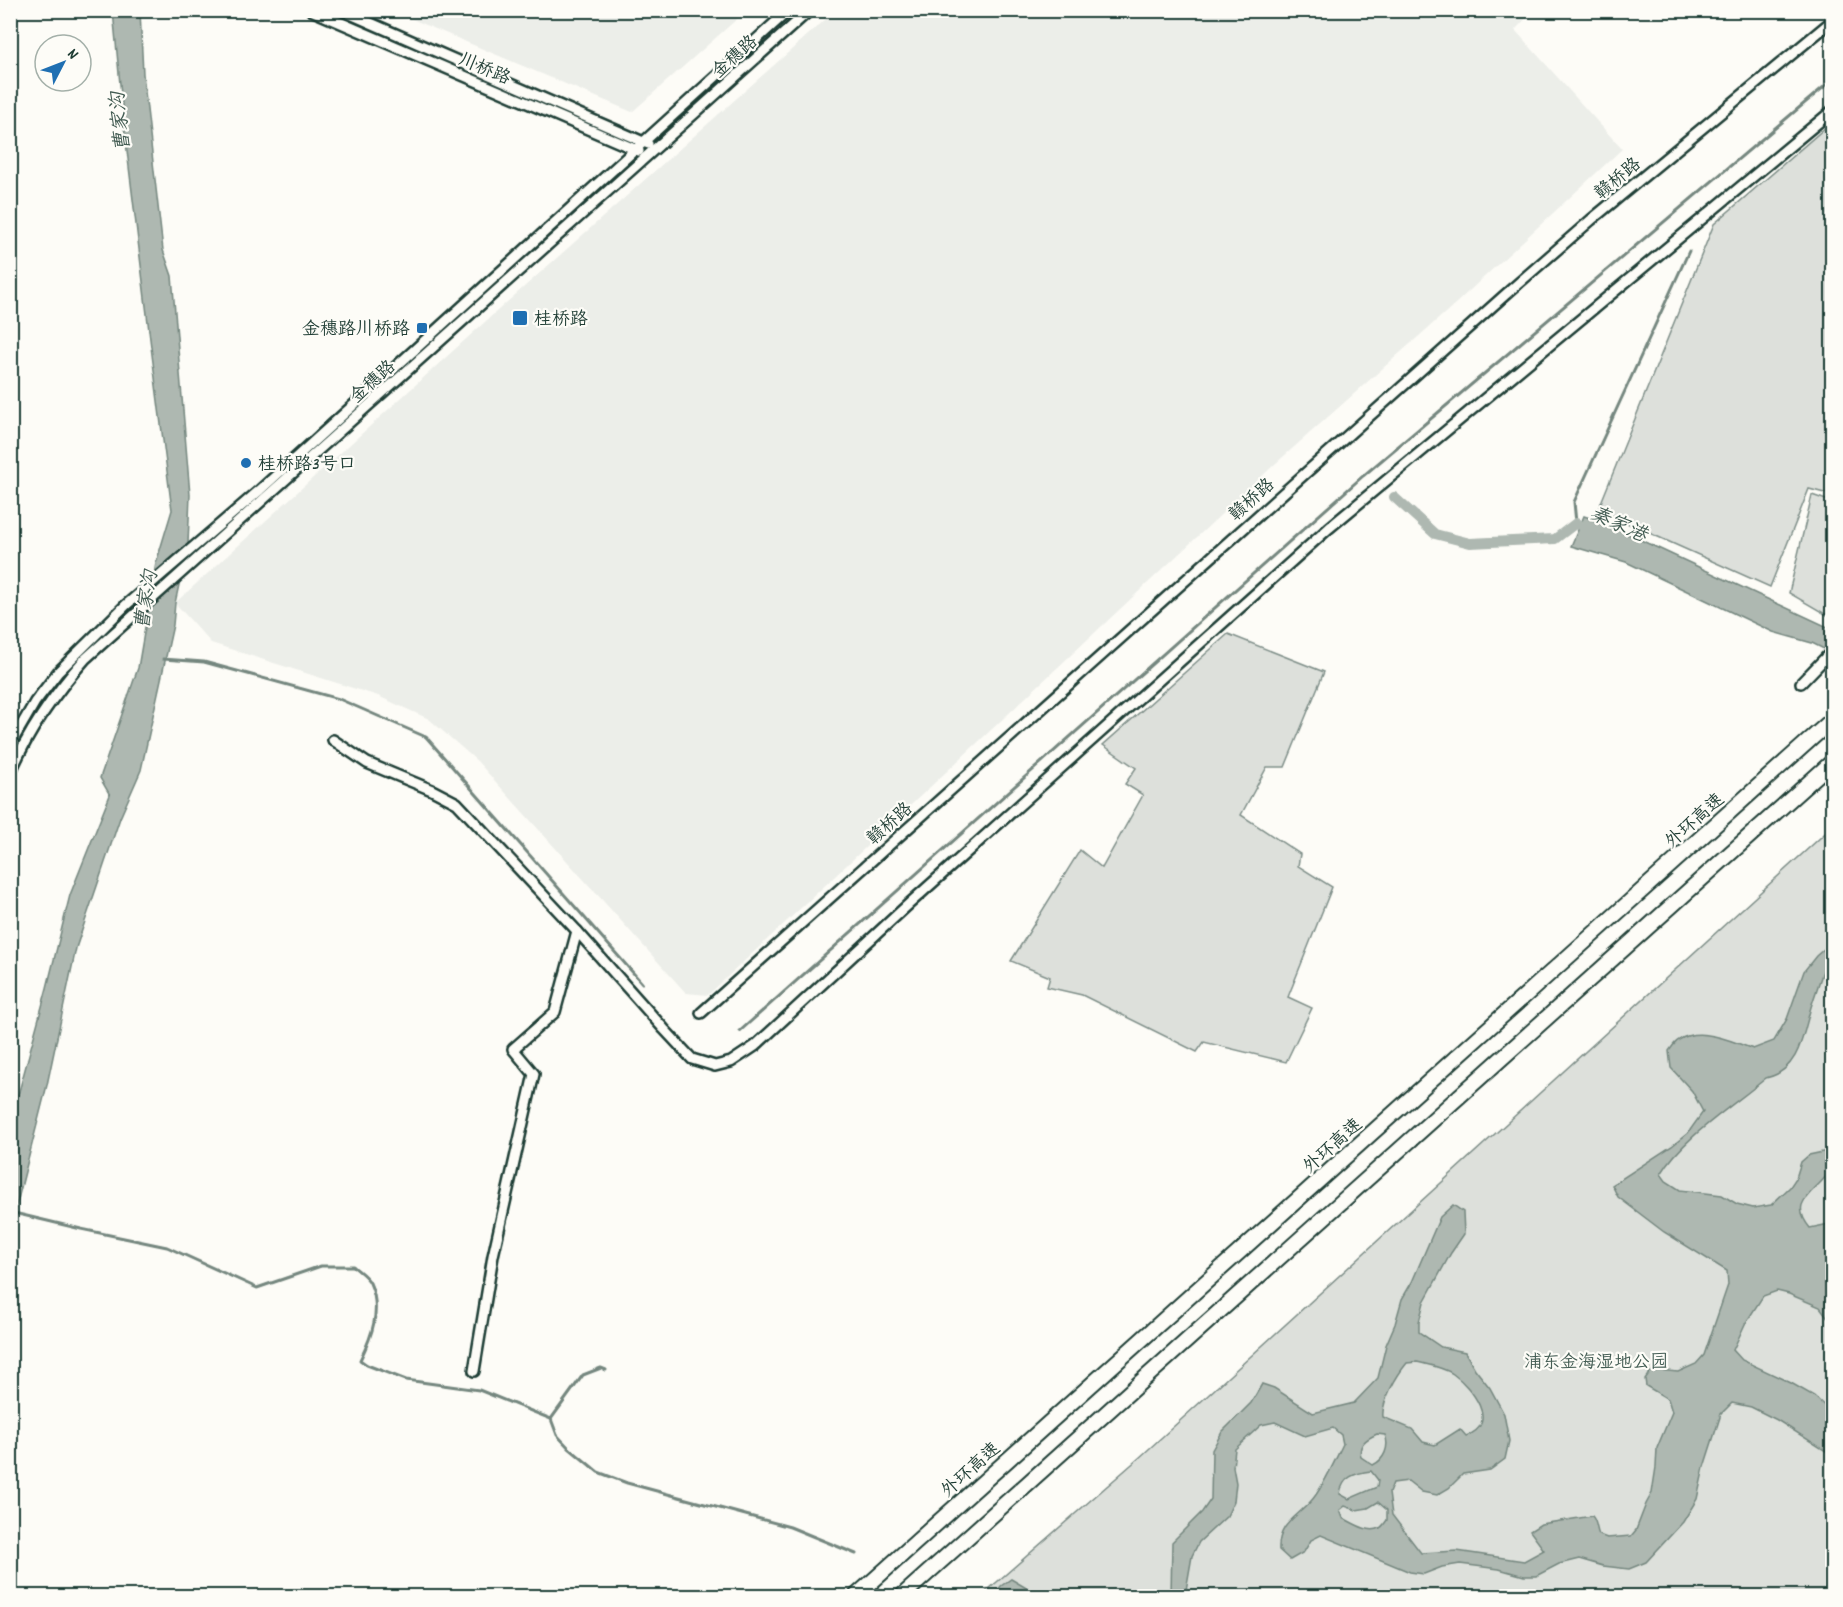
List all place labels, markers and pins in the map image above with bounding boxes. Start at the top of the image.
place label: 桂桥路 [534,308,588,333]
marker: 桂桥路 [511,309,529,327]
place label: 金穗路川桥路 [302,318,410,343]
marker: 金穗路川桥路 [415,321,429,335]
place label: 桂桥路3号口 [258,453,356,478]
marker: 桂桥路3号口 [239,456,253,470]

